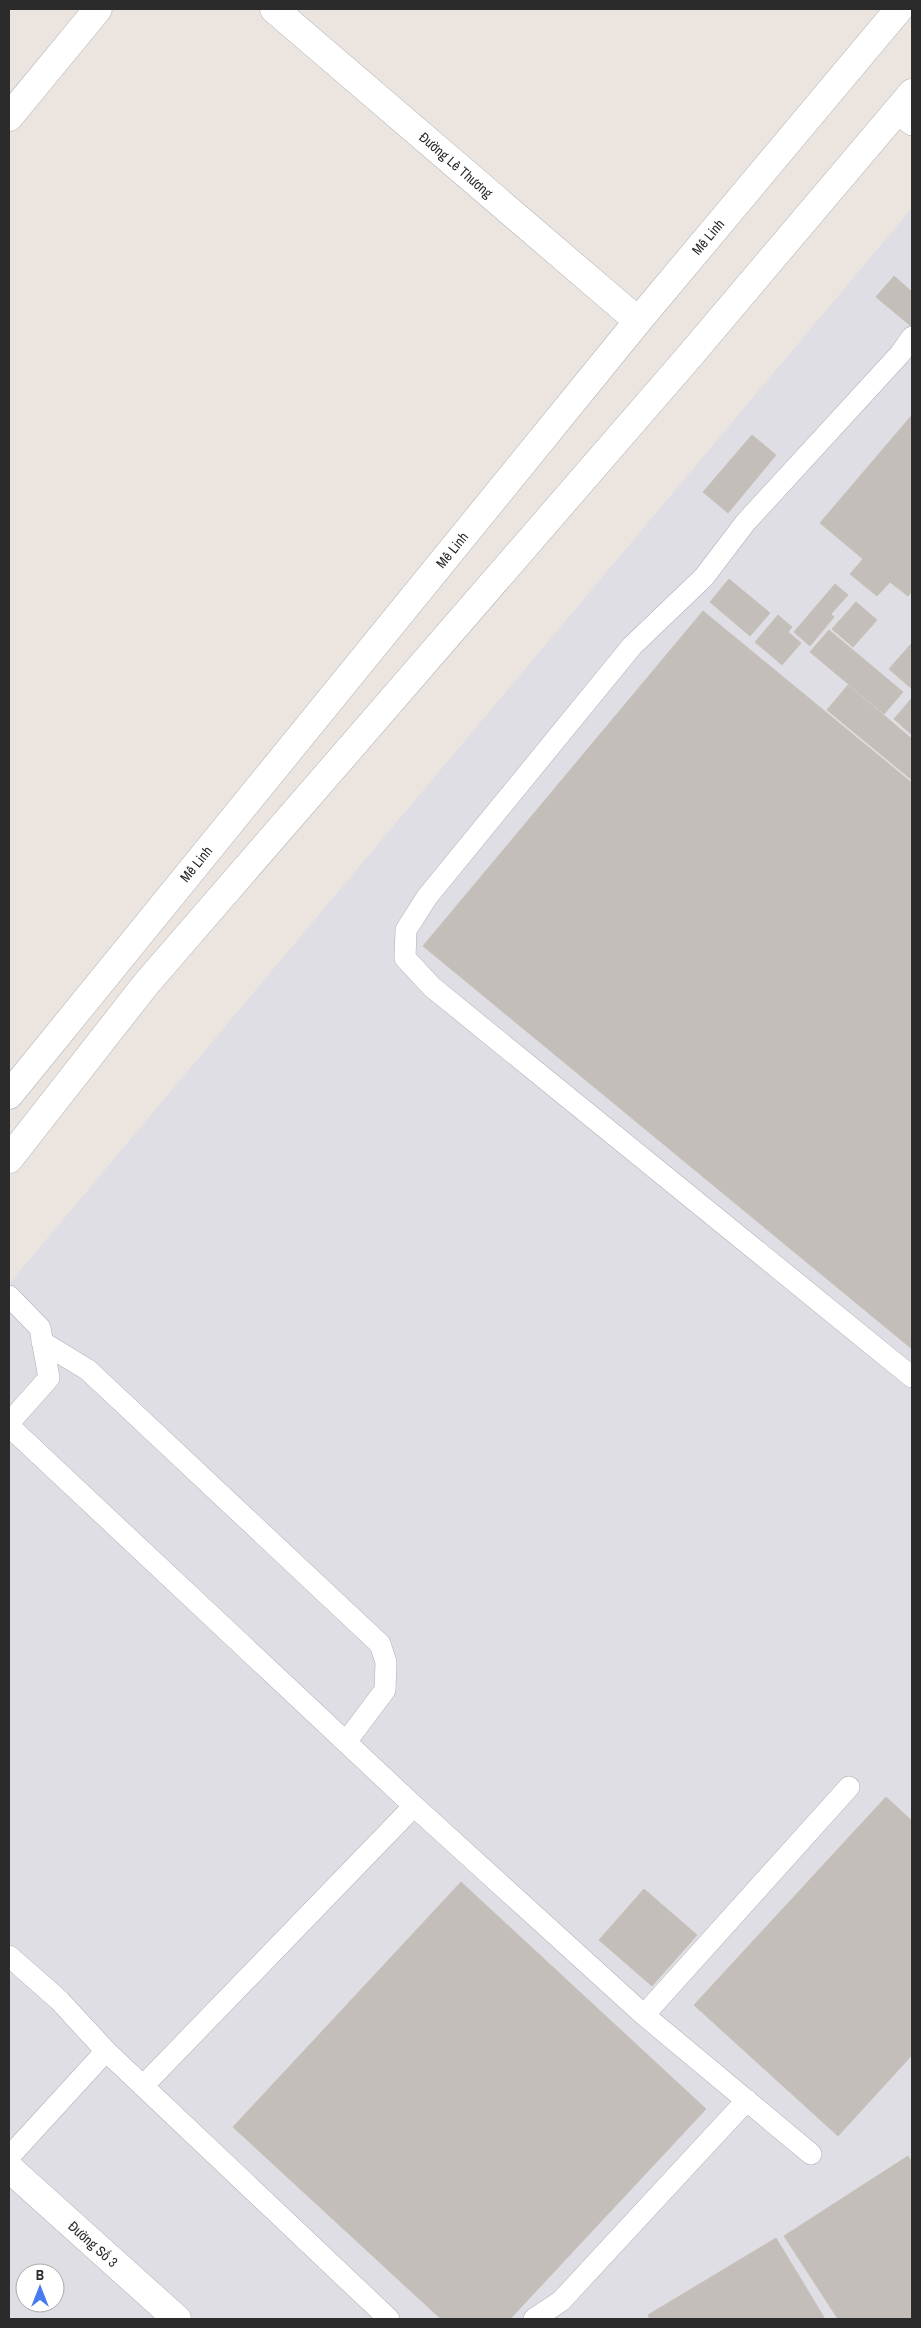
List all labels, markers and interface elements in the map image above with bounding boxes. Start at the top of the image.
street label: Đường Lê Thương [415,128,497,202]
street label: Mê Linh [688,215,728,259]
street label: Mê Linh [432,528,472,572]
street label: Mê Linh [176,842,216,886]
street label: Đường Số 3 [64,2217,122,2271]
north arrow [15,2263,65,2313]
text: B [36,2266,44,2284]

